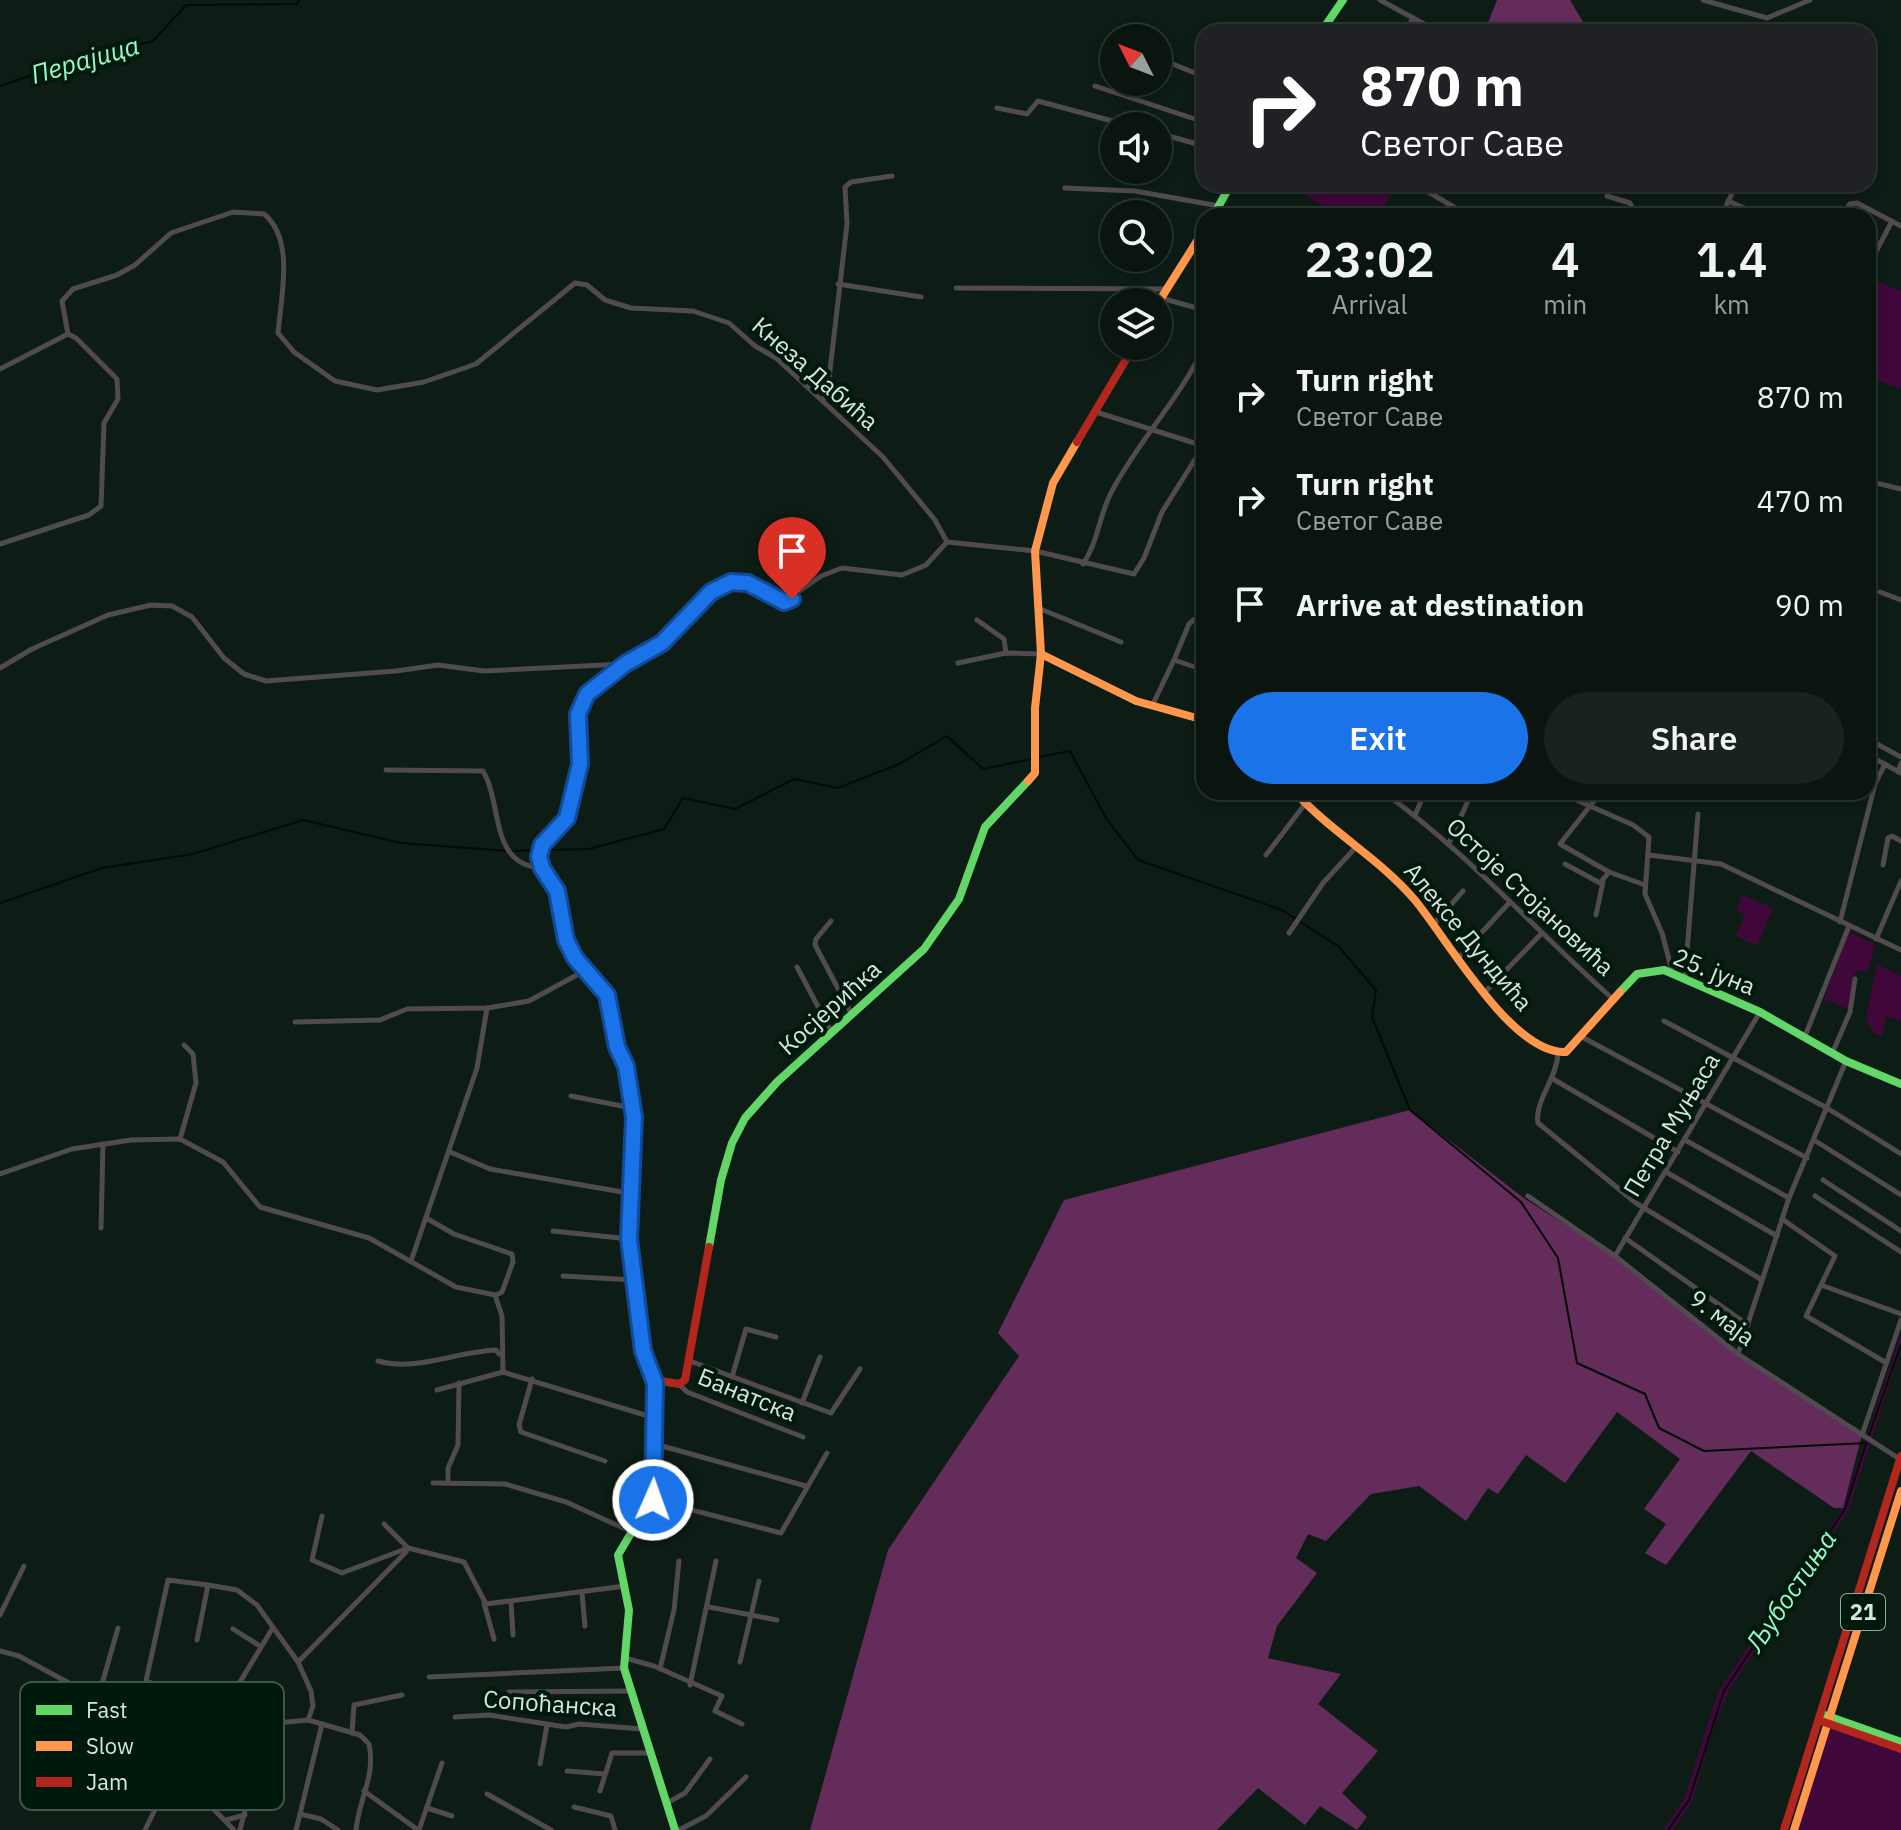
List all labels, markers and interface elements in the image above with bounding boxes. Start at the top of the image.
north arrow [1100,24,1172,96]
map controls [1100,24,1172,360]
water label: Перајица [27,27,143,91]
text: 870 m [1360,49,1524,121]
icon: right [1228,56,1332,160]
button: sound [1100,112,1172,184]
text: Светог Саве [1360,119,1564,166]
button: search [1100,200,1172,272]
text: 23:02 [1304,228,1435,290]
text: 4 [1551,228,1580,290]
text: 1.4 [1696,228,1768,290]
text: Arrival [1332,287,1408,321]
text: min [1543,287,1587,321]
text: km [1713,287,1750,321]
button: layers [1100,288,1172,360]
street label: Кнеза Дабића [746,309,886,437]
text: Turn right [1296,360,1434,399]
icon: right [1228,374,1272,418]
text: 870 m [1757,377,1844,416]
text: Светог Саве [1296,399,1443,433]
text: Turn right [1296,464,1434,503]
icon: right [1228,478,1272,522]
text: 470 m [1757,481,1844,520]
text: Светог Саве [1296,503,1443,537]
pin [758,517,826,599]
icon: arrive [770,529,814,573]
icon: arrive [1228,582,1272,626]
text: Arrive at destination [1296,585,1584,624]
text: 90 m [1775,585,1844,624]
button: Exit [1228,692,1528,784]
button: Share [1544,692,1844,784]
street label: Остоје Стојановића [1440,810,1621,982]
street label: Алексе Дундића [1397,855,1540,1017]
street label: 25. јуна [1669,940,1760,1002]
street label: Косјерићка [771,953,888,1062]
street label: Петра Муњаса [1616,1047,1727,1202]
street label: 9. маја [1683,1282,1762,1353]
street label: Банатска [693,1360,801,1428]
position arrow [611,1458,695,1542]
water label: Љубостиња [1736,1523,1843,1660]
road number: 21 [1841,1594,1885,1630]
legend [20,1682,284,1810]
street label: Сопоћанска [482,1682,618,1724]
text: Fast [86,1695,127,1724]
text: Slow [86,1731,134,1760]
text: Jam [86,1767,128,1796]

